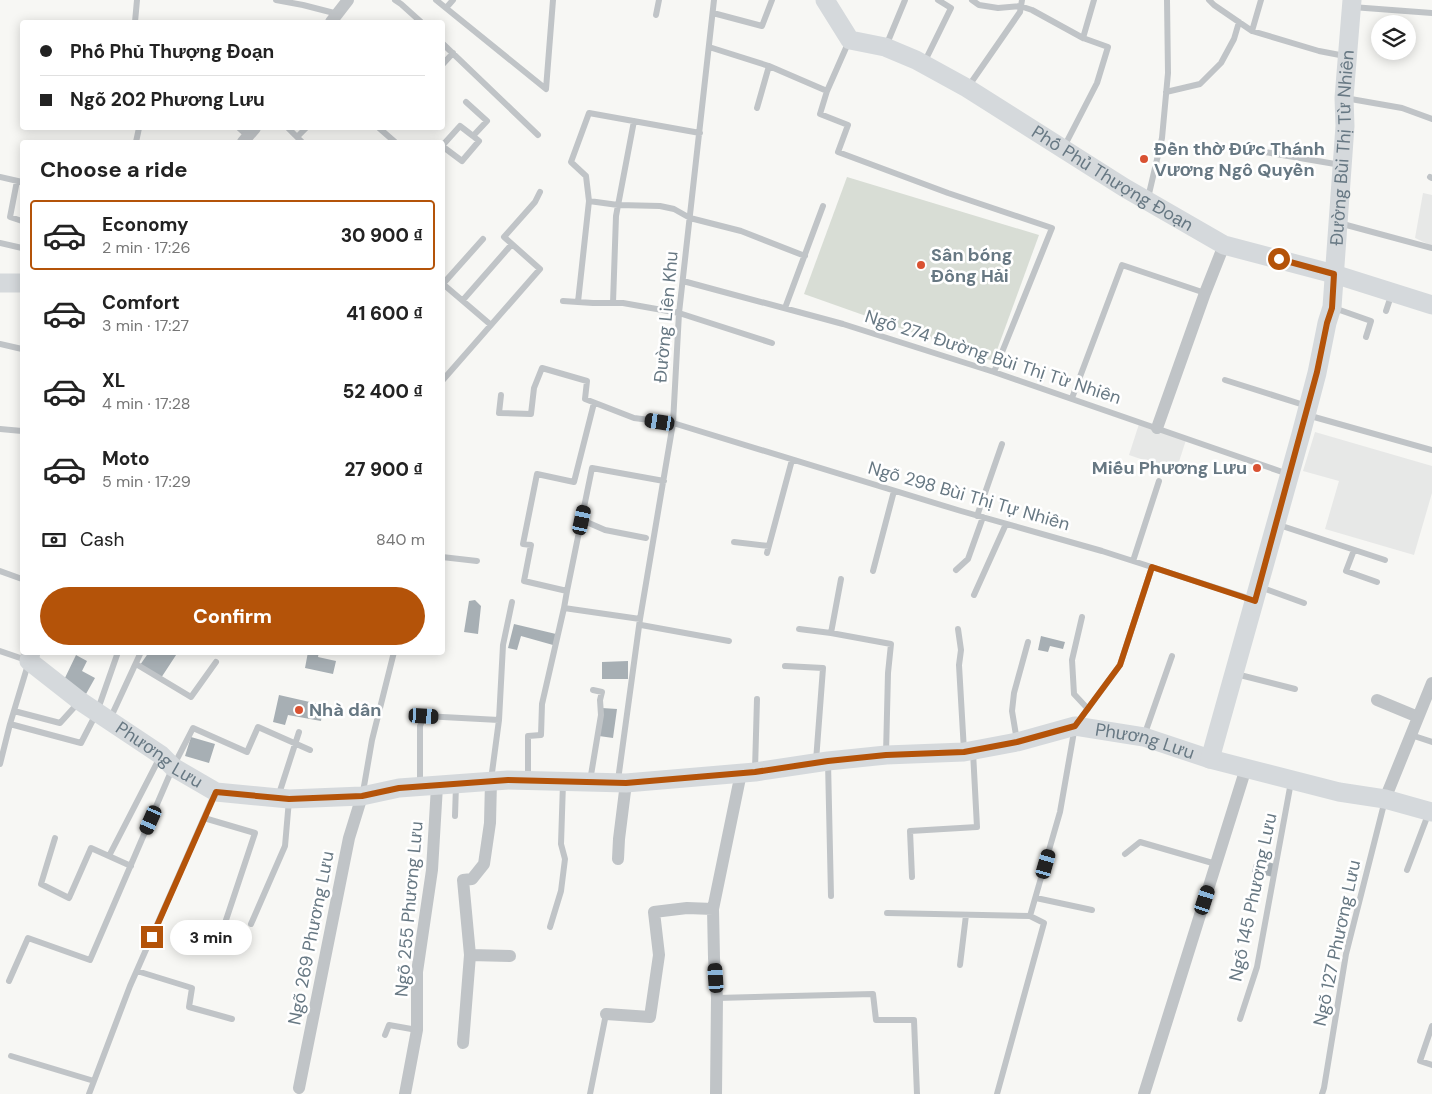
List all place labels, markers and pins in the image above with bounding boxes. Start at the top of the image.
place label: Đền thờ Đức Thánh Vương Ngô Quyền [1154,137,1325,182]
marker: Đền thờ Đức Thánh Vương Ngô Quyền [1138,153,1150,165]
place label: Sân bóng Đông Hải [931,243,1012,288]
marker: Sân bóng Đông Hải [915,259,927,271]
place label: Miếu Phương Lưu [1092,456,1247,480]
marker: Miếu Phương Lưu [1251,462,1263,474]
place label: Nhà dân [309,698,381,722]
marker: Nhà dân [293,704,305,716]

